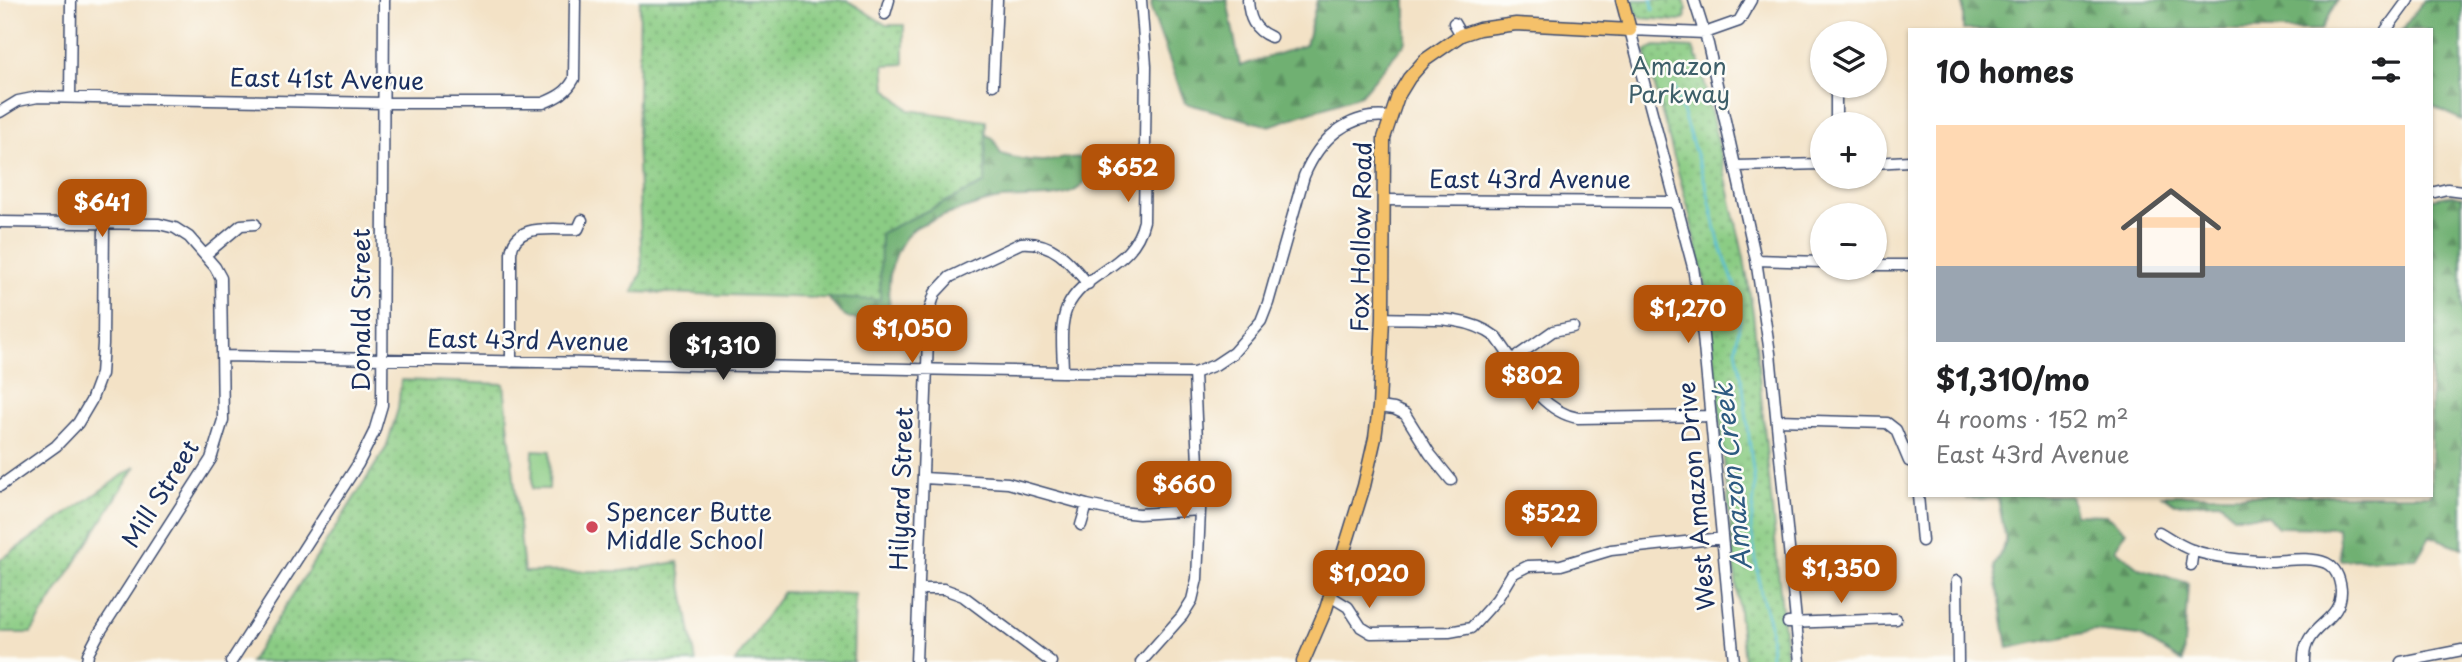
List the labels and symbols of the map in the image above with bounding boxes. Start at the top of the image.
park label: Amazon Parkway [1628,47,1730,111]
street label: East 41st Avenue [229,58,425,98]
street label: Fox Hollow Road [1340,141,1380,333]
pin: $652 [1087,144,1169,204]
street label: East 43rd Avenue [1429,160,1631,196]
pin: $641 [61,180,143,239]
street label: Donald Street [342,228,378,392]
pin: $1,270 [1631,286,1745,345]
pin: $1,050 [855,306,969,365]
street label: East 43rd Avenue [427,319,629,359]
pin: $1,310 [666,322,780,382]
pin: $802 [1491,352,1573,412]
street label: West Amazon Drive [1667,380,1723,612]
water label: Amazon Creek [1702,381,1761,572]
street label: Hilyard Street [879,406,921,571]
street label: Mill Street [112,432,207,554]
pin: $660 [1143,462,1225,521]
pin: $522 [1510,490,1592,550]
place label: Spencer Butte Middle School [606,493,772,557]
marker: Spencer Butte Middle School [584,519,600,535]
pin: $1,350 [1784,546,1898,605]
pin: $1,020 [1312,550,1426,610]

